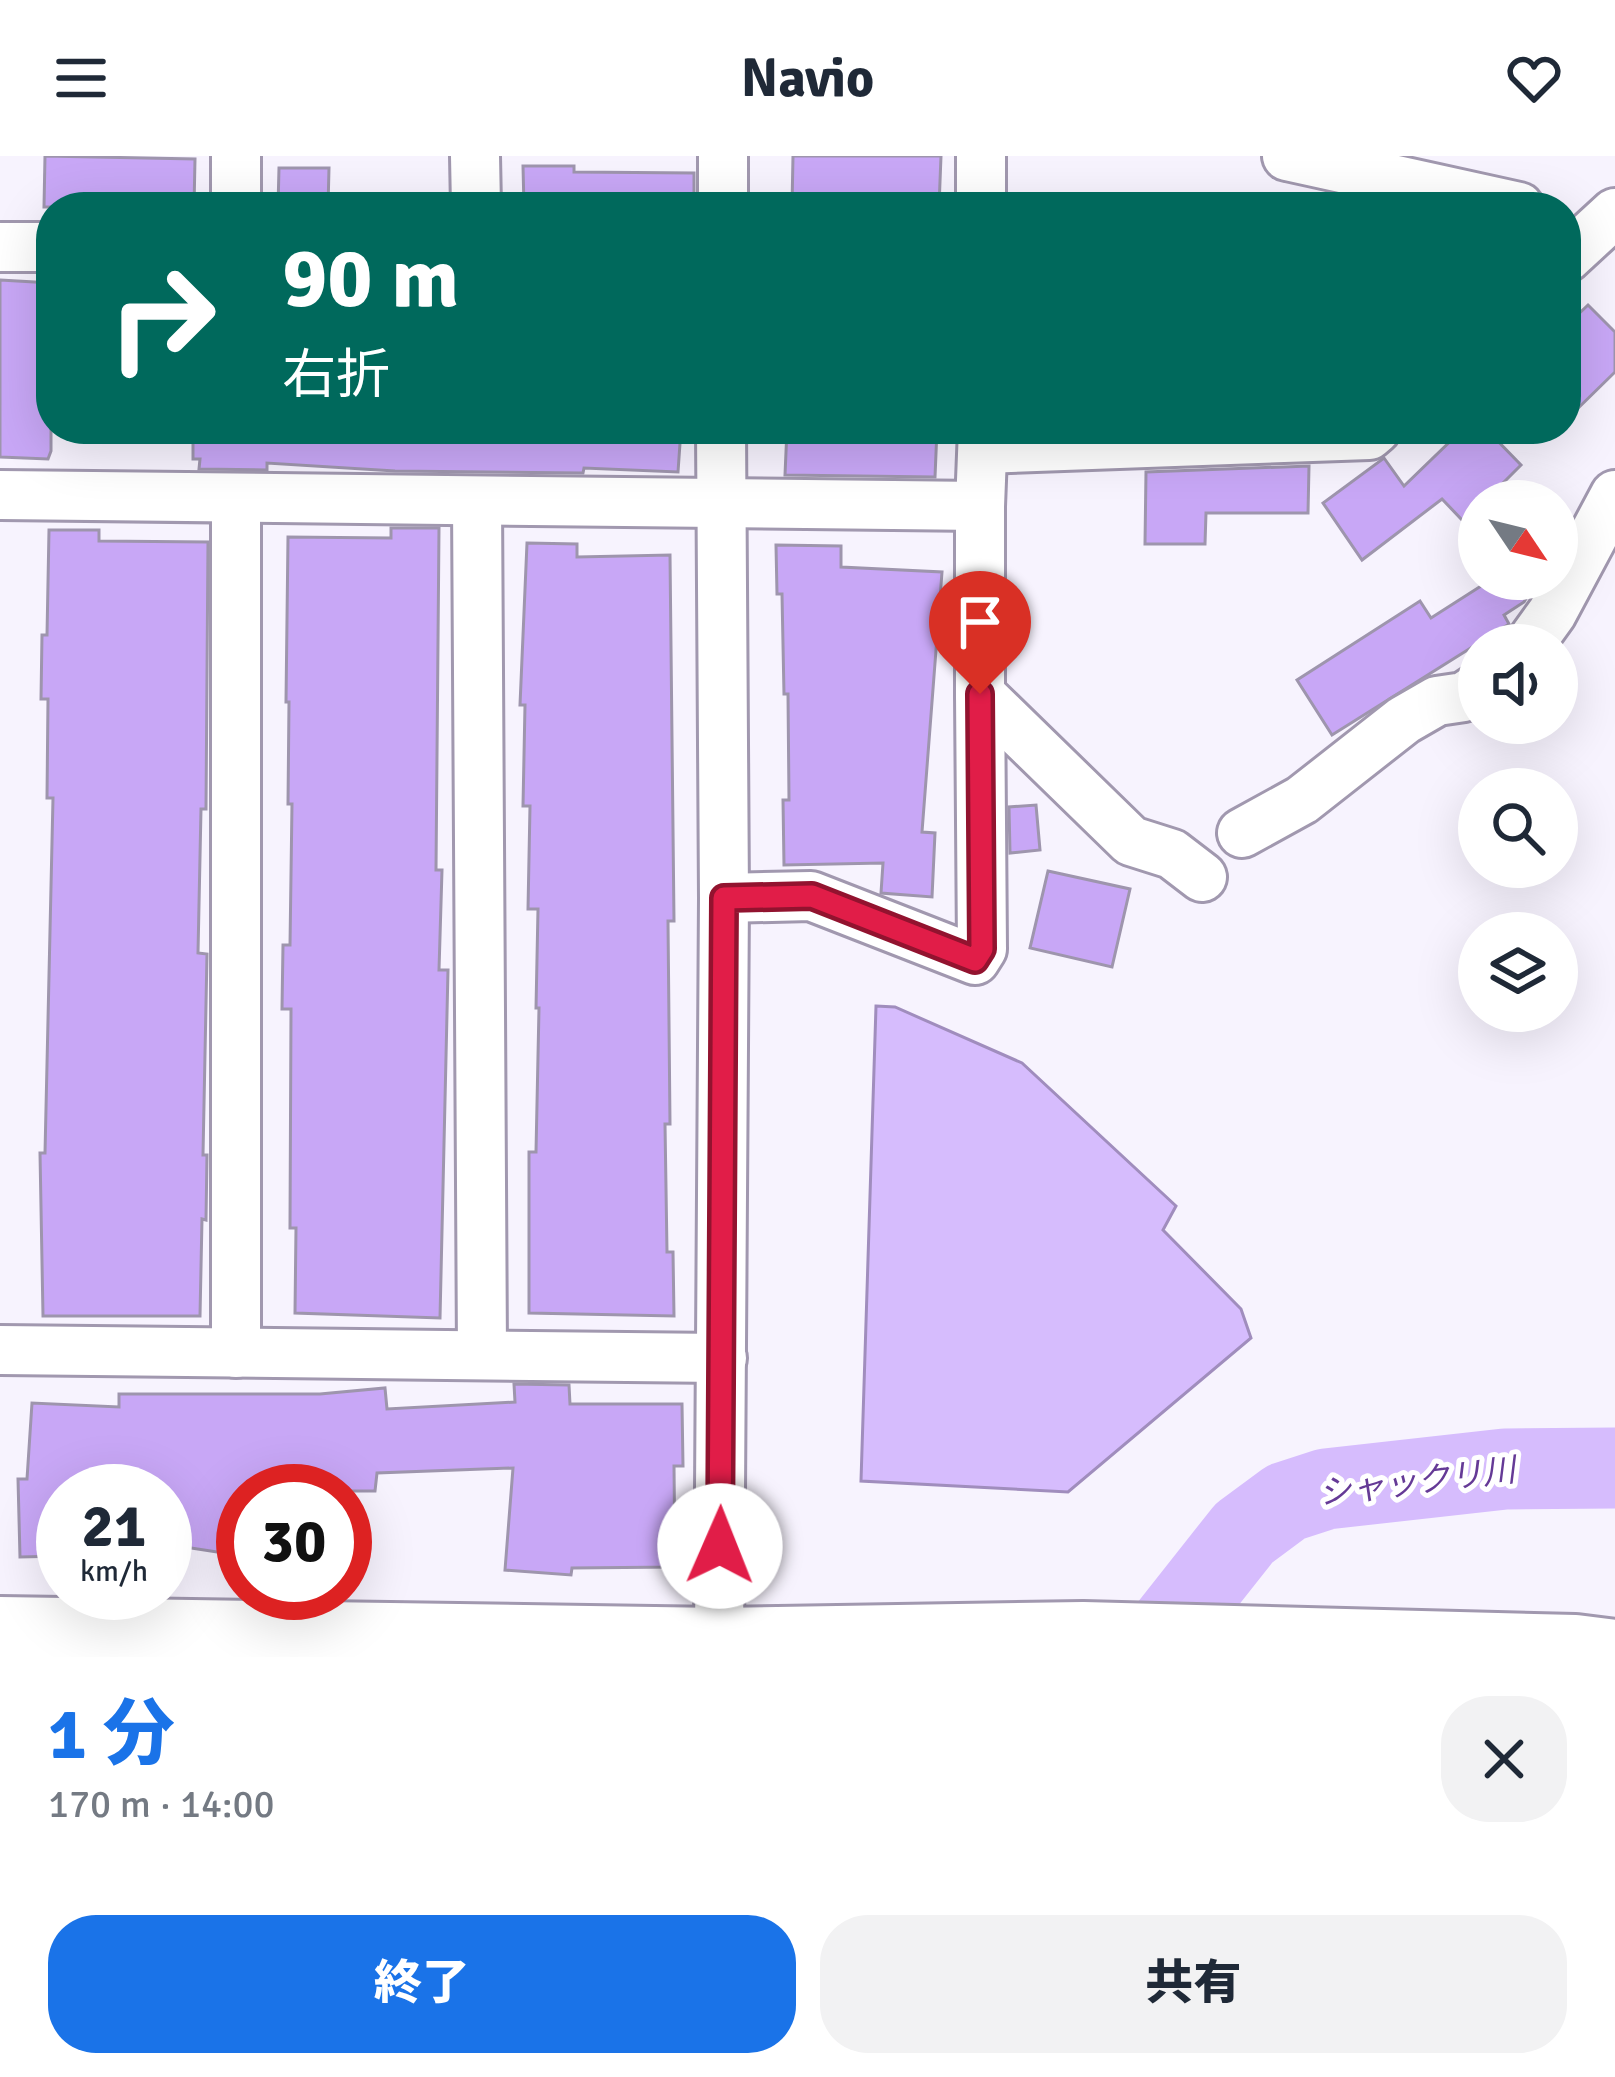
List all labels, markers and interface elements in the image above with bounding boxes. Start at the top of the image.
icon: menu [48,45,114,111]
text: Navio [741,45,874,112]
icon: heart [1501,45,1567,111]
text: 90 m [282,227,459,331]
icon: right [84,240,240,396]
text: 右折 [282,342,390,409]
north arrow [1458,480,1578,600]
map controls [1458,480,1578,1032]
pin [929,571,1031,694]
icon: arrive [947,589,1013,655]
button: sound [1458,624,1578,744]
button: search [1458,768,1578,888]
button: layers [1458,912,1578,1032]
water label: シャックリ川 [1316,1449,1521,1514]
speed limit sign: 30 [216,1464,372,1620]
position arrow [657,1483,783,1609]
text: 21 [82,1490,146,1564]
text: km/h [80,1553,148,1590]
text: 1 分 [48,1690,175,1779]
button: close [1441,1696,1567,1822]
text: 170 m · 14:00 [48,1780,275,1828]
button: 終了 [48,1915,796,2053]
button: 共有 [820,1915,1567,2053]

